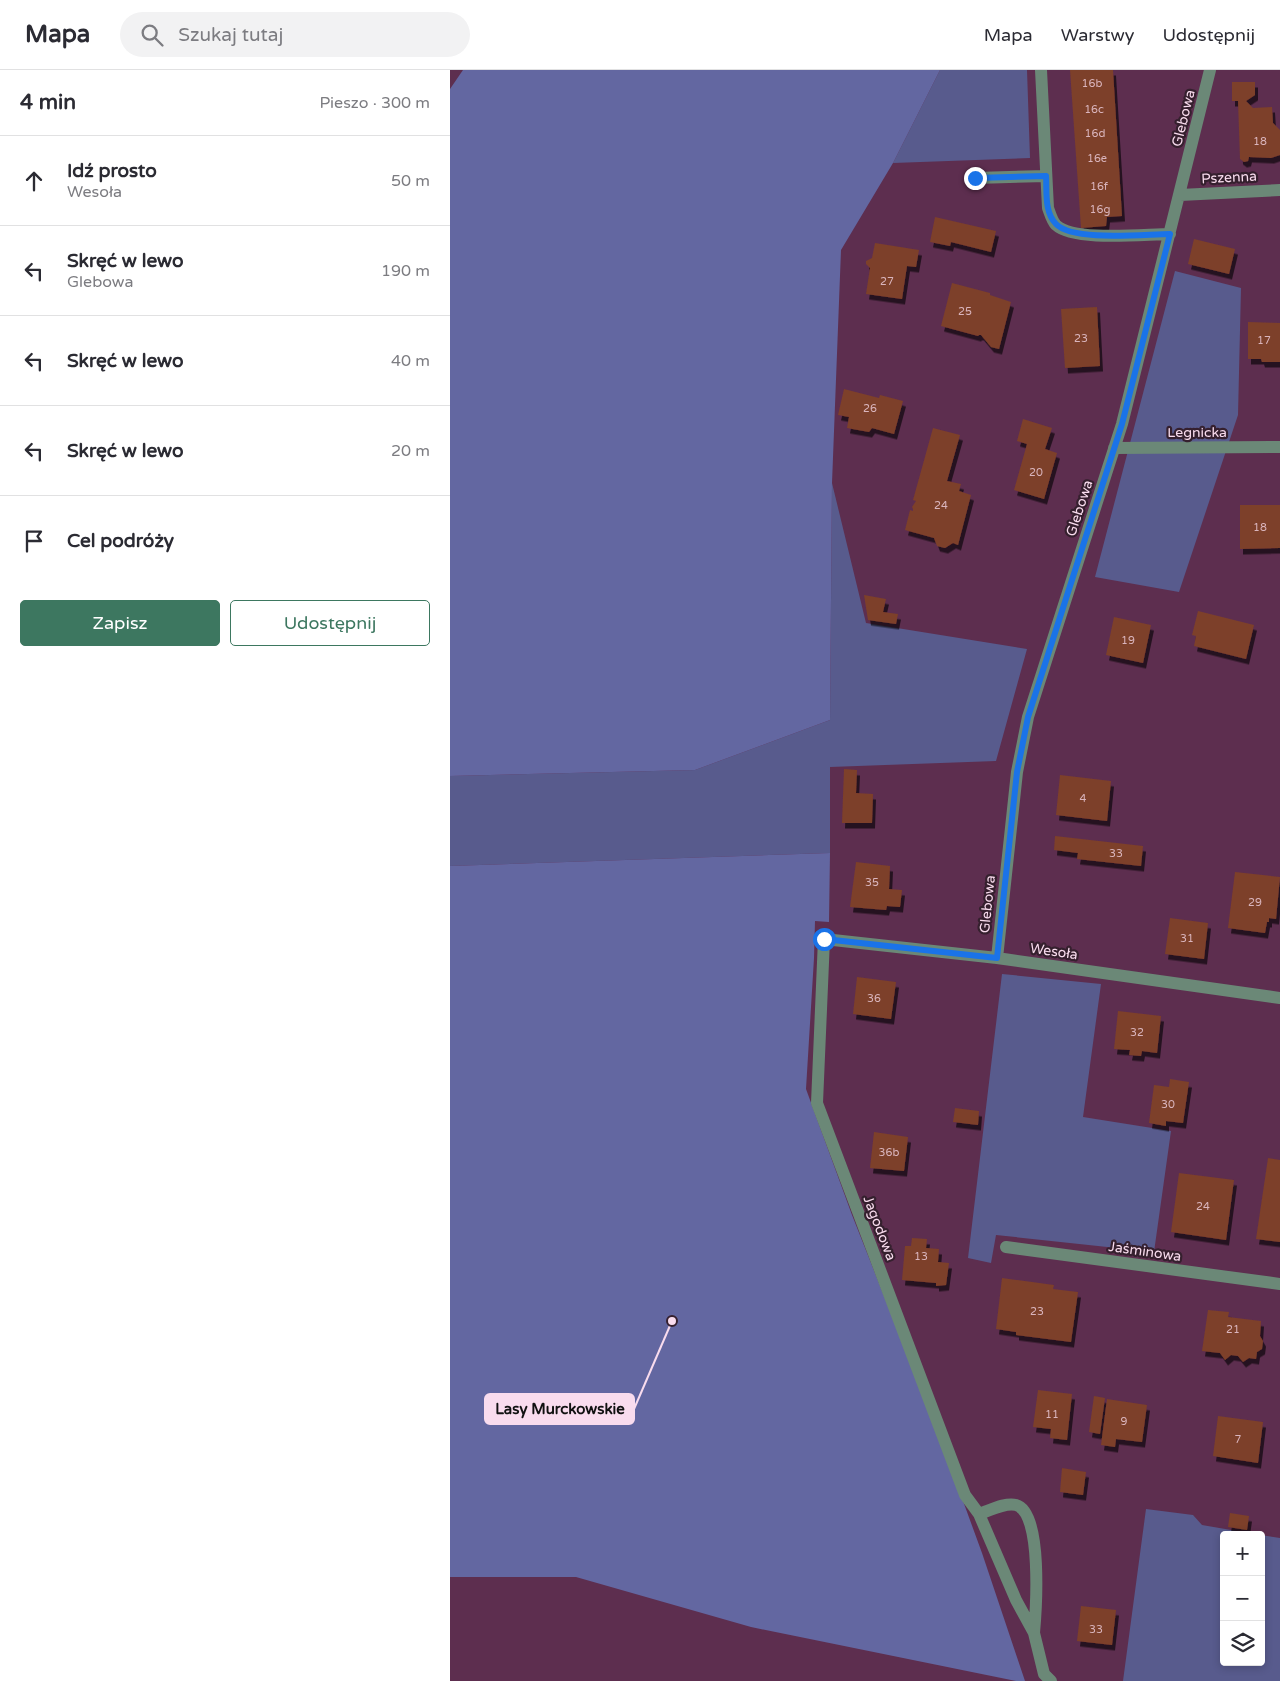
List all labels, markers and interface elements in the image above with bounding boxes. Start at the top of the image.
search box [120,12,470,57]
text: Mapa [25,20,90,49]
icon: search [138,21,166,49]
text: Szukaj tutaj [178,24,283,46]
text: Mapa [984,24,1033,46]
text: Warstwy [1061,24,1134,46]
text: Udostępnij [1162,24,1255,46]
house number: 16b [1082,77,1102,90]
street label: Glebowa [1168,88,1199,148]
text: 4 min [20,90,76,115]
text: Pieszo · 300 m [319,93,430,113]
house number: 16c [1084,103,1104,116]
house number: 16d [1085,127,1105,140]
house number: 18 [1253,135,1267,148]
house number: 16e [1087,152,1107,165]
text: Idź prosto [67,160,157,182]
icon: ahead [20,167,48,195]
route end [964,167,987,190]
street label: Pszenna [1201,168,1257,187]
text: 50 m [391,171,430,191]
house number: 16f [1090,180,1109,193]
text: Wesoła [67,182,122,202]
house number: 16g [1090,203,1110,216]
text: Skręć w lewo [67,250,184,272]
icon: left [20,257,48,285]
text: 190 m [381,261,430,281]
text: Glebowa [67,272,133,292]
house number: 27 [880,275,894,288]
house number: 25 [958,305,972,318]
house number: 23 [1074,332,1088,345]
house number: 17 [1257,334,1271,347]
icon: left [20,347,48,375]
text: Skręć w lewo [67,350,184,372]
text: 40 m [391,351,430,371]
house number: 26 [863,402,877,415]
street label: Legnicka [1167,424,1227,441]
icon: left [20,437,48,465]
text: Skręć w lewo [67,440,184,462]
text: 20 m [391,441,430,461]
house number: 20 [1029,466,1043,479]
street label: Glebowa [1062,478,1097,538]
house number: 24 [934,499,948,512]
house number: 18 [1253,521,1267,534]
icon: arrive [20,527,48,555]
text: Cel podróży [67,530,174,552]
button: Zapisz [20,600,220,646]
button: Udostępnij [230,600,430,646]
house number: 19 [1121,634,1135,647]
house number: 4 [1080,792,1087,805]
house number: 33 [1109,847,1123,860]
street label: Glebowa [976,874,999,934]
house number: 35 [865,876,879,889]
house number: 29 [1248,896,1262,909]
route start [813,928,836,951]
house number: 31 [1180,932,1194,945]
street label: Wesoła [1029,940,1079,963]
house number: 36 [867,992,881,1005]
house number: 32 [1130,1026,1144,1039]
house number: 30 [1161,1098,1175,1111]
house number: 36b [879,1146,899,1159]
street label: Jagodowa [859,1193,900,1263]
house number: 24 [1196,1200,1210,1213]
street label: Jaśminowa [1107,1238,1182,1265]
house number: 13 [914,1250,928,1263]
house number: 23 [1030,1305,1044,1318]
house number: 21 [1226,1323,1240,1336]
callout: Lasy Murckowskie [485,1394,634,1424]
text: Lasy Murckowskie [495,1400,625,1419]
house number: 11 [1045,1408,1059,1421]
house number: 9 [1121,1415,1128,1428]
house number: 7 [1235,1433,1242,1446]
map controls [1220,1531,1265,1666]
button: + [1220,1531,1265,1576]
button: − [1220,1576,1265,1621]
button: layers [1220,1621,1265,1666]
house number: 33 [1089,1623,1103,1636]

